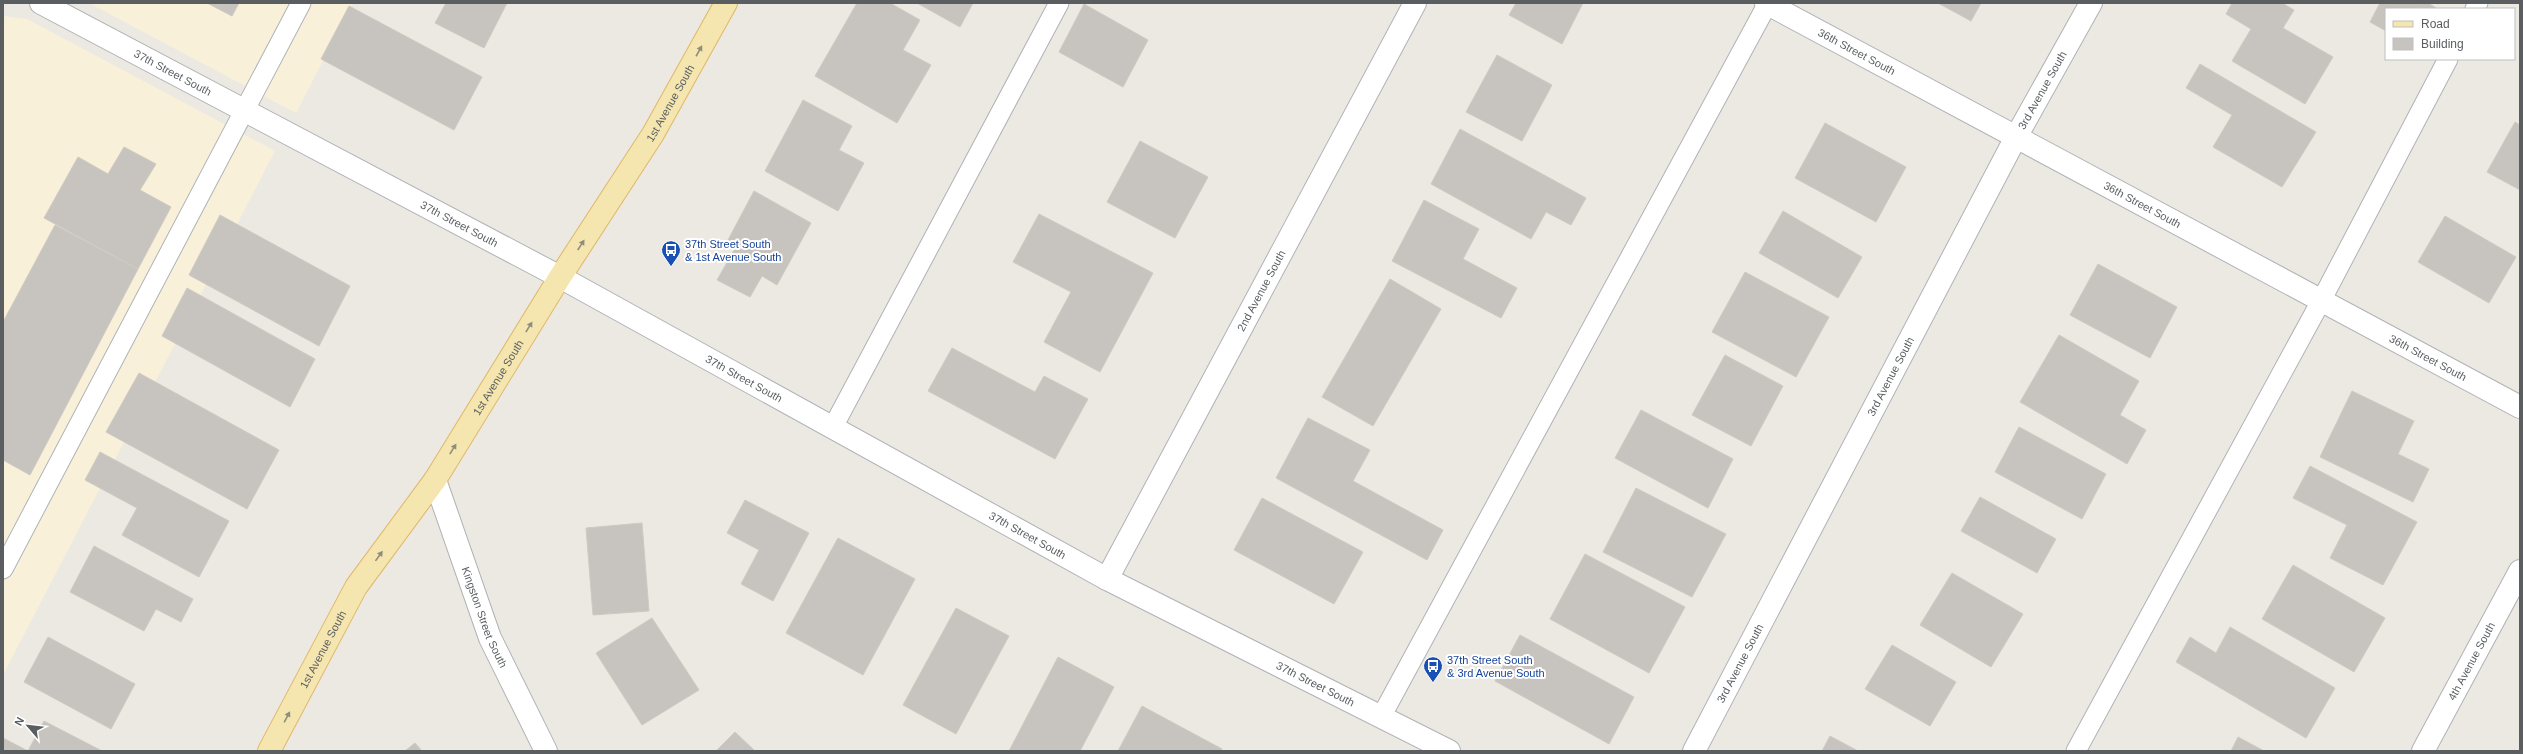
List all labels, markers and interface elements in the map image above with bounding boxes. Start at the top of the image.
legend [2385,8,2515,60]
text: Road [2421,17,2450,31]
street label: 36th Street South [1816,26,1897,77]
text: Building [2421,37,2464,51]
one-way arrow [696,45,703,57]
street label: 37th Street South [132,47,213,98]
street label: 3rd Avenue South [2016,49,2069,131]
street label: 1st Avenue South [644,63,696,144]
street label: 36th Street South [2102,179,2183,230]
street label: 37th Street South [419,199,500,249]
place label: 37th Street South & 1st Avenue South [685,238,781,263]
one-way arrow [578,239,585,251]
bus stop icon: 37th Street South & 1st Avenue South [660,239,682,267]
street label: 2nd Avenue South [1235,248,1288,333]
one-way arrow [525,322,533,332]
street label: 36th Street South [2387,332,2469,383]
street label: 3rd Avenue South [1865,335,1916,418]
street label: 1st Avenue South [470,338,526,417]
street label: 37th Street South [704,353,784,405]
one-way arrow [450,443,457,455]
street label: 37th Street South [987,509,1068,561]
one-way arrow [375,551,383,561]
street label: Kingston Street South [460,565,510,670]
street label: 1st Avenue South [297,609,348,690]
street label: 4th Avenue South [2446,620,2497,702]
street label: 3rd Avenue South [1714,622,1766,705]
place label: 37th Street South & 3rd Avenue South [1447,654,1545,679]
bus stop icon: 37th Street South & 3rd Avenue South [1422,655,1444,683]
street label: 37th Street South [1274,659,1356,708]
north arrow [8,706,48,746]
one-way arrow [284,711,291,722]
text: N [12,715,26,728]

